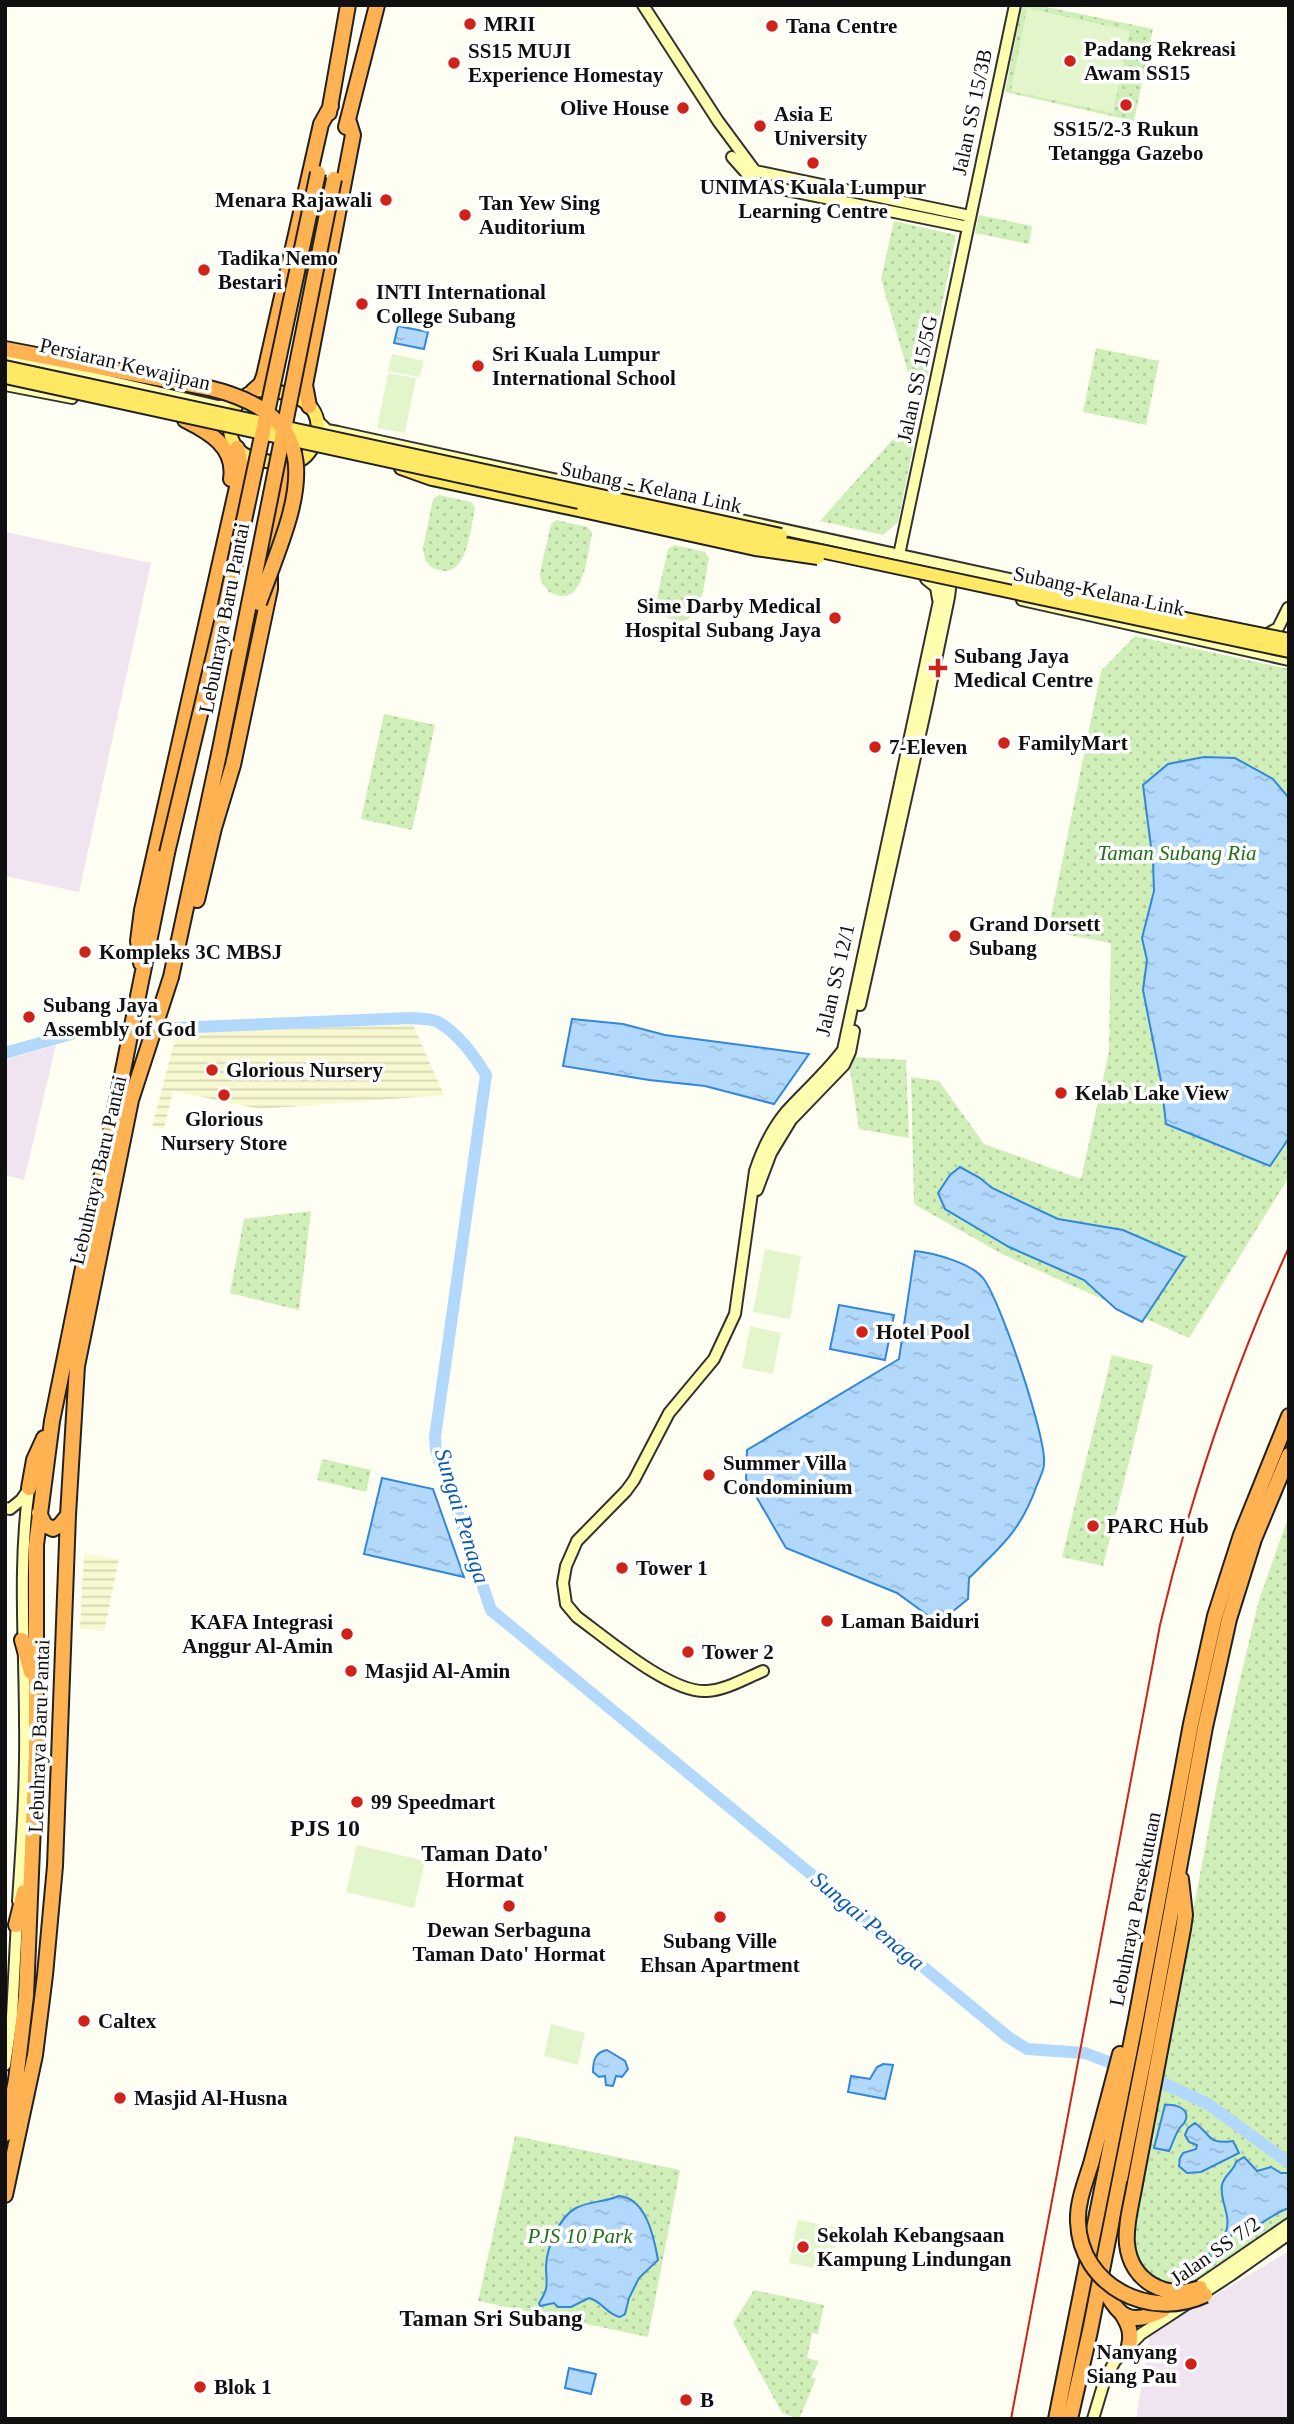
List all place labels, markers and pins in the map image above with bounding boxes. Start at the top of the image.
place label: MRII [484,12,535,36]
place label: Tana Centre [786,14,897,38]
marker: MRII [462,16,478,32]
marker: Tana Centre [764,18,780,34]
place label: Padang Rekreasi Awam SS15 [1084,37,1236,85]
place label: SS15 MUJI Experience Homestay [468,39,664,87]
marker: Padang Rekreasi Awam SS15 [1062,53,1078,69]
marker: SS15 MUJI Experience Homestay [446,55,462,71]
place label: Olive House [560,96,669,120]
marker: SS15/2-3 Rukun Tetangga Gazebo [1118,97,1134,113]
marker: Olive House [675,100,691,116]
place label: Asia E University [774,102,868,150]
place label: SS15/2-3 Rukun Tetangga Gazebo [1049,117,1203,165]
marker: Asia E University [752,118,768,134]
marker: UNIMAS Kuala Lumpur Learning Centre [805,155,821,171]
place label: UNIMAS Kuala Lumpur Learning Centre [700,175,926,223]
place label: Menara Rajawali [215,188,372,212]
place label: Tan Yew Sing Auditorium [479,191,600,239]
marker: Menara Rajawali [378,192,394,208]
marker: Tan Yew Sing Auditorium [457,207,473,223]
place label: Tadika Nemo Bestari [218,246,338,294]
marker: Tadika Nemo Bestari [196,262,212,278]
place label: INTI International College Subang [376,280,546,328]
marker: INTI International College Subang [354,296,370,312]
place label: Sri Kuala Lumpur International School [492,342,676,390]
marker: Sri Kuala Lumpur International School [470,358,486,374]
place label: Sime Darby Medical Hospital Subang Jaya [625,594,821,642]
marker: Sime Darby Medical Hospital Subang Jaya [827,610,843,626]
place label: Subang Jaya Medical Centre [954,644,1093,692]
marker: Subang Jaya Medical Centre [928,658,948,678]
place label: FamilyMart [1018,731,1128,755]
place label: 7-Eleven [889,735,967,759]
marker: FamilyMart [996,735,1012,751]
marker: 7-Eleven [867,739,883,755]
place label: Grand Dorsett Subang [969,912,1100,960]
marker: Grand Dorsett Subang [947,928,963,944]
place label: Kompleks 3C MBSJ [99,940,282,964]
marker: Kompleks 3C MBSJ [77,944,93,960]
place label: Subang Jaya Assembly of God [43,993,196,1041]
marker: Subang Jaya Assembly of God [21,1009,37,1025]
place label: Glorious Nursery [226,1058,383,1082]
marker: Glorious Nursery [204,1062,220,1078]
place label: Kelab Lake View [1075,1081,1230,1105]
marker: Kelab Lake View [1053,1085,1069,1101]
marker: Glorious Nursery Store [216,1087,232,1103]
place label: Glorious Nursery Store [161,1107,287,1155]
place label: Hotel Pool [876,1320,970,1344]
marker: Hotel Pool [854,1324,870,1340]
place label: Summer Villa Condominium [723,1451,853,1499]
marker: Summer Villa Condominium [701,1467,717,1483]
place label: PARC Hub [1107,1514,1209,1538]
marker: PARC Hub [1085,1518,1101,1534]
place label: Tower 1 [636,1556,708,1580]
marker: Tower 1 [614,1560,630,1576]
place label: Laman Baiduri [841,1609,979,1633]
place label: KAFA Integrasi Anggur Al-Amin [182,1610,333,1658]
marker: Laman Baiduri [819,1613,835,1629]
marker: KAFA Integrasi Anggur Al-Amin [339,1626,355,1642]
place label: Tower 2 [702,1640,774,1664]
marker: Tower 2 [680,1644,696,1660]
place label: Masjid Al-Amin [365,1659,511,1683]
marker: Masjid Al-Amin [343,1663,359,1679]
place label: 99 Speedmart [371,1790,495,1814]
marker: 99 Speedmart [349,1794,365,1810]
marker: Dewan Serbaguna Taman Dato' Hormat [501,1898,517,1914]
marker: Subang Ville Ehsan Apartment [712,1909,728,1925]
place label: Dewan Serbaguna Taman Dato' Hormat [413,1918,605,1966]
place label: Subang Ville Ehsan Apartment [640,1929,800,1977]
place label: Caltex [98,2009,157,2033]
marker: Caltex [76,2013,92,2029]
place label: Masjid Al-Husna [134,2086,288,2110]
marker: Masjid Al-Husna [112,2090,128,2106]
place label: Sekolah Kebangsaan Kampung Lindungan [817,2223,1012,2271]
marker: Sekolah Kebangsaan Kampung Lindungan [795,2239,811,2255]
place label: Nanyang Siang Pau [1087,2340,1177,2388]
marker: Nanyang Siang Pau [1183,2356,1199,2372]
place label: Blok 1 [214,2375,272,2399]
marker: Blok 1 [192,2379,208,2395]
place label: B [700,2388,714,2412]
marker: B [678,2392,694,2408]

